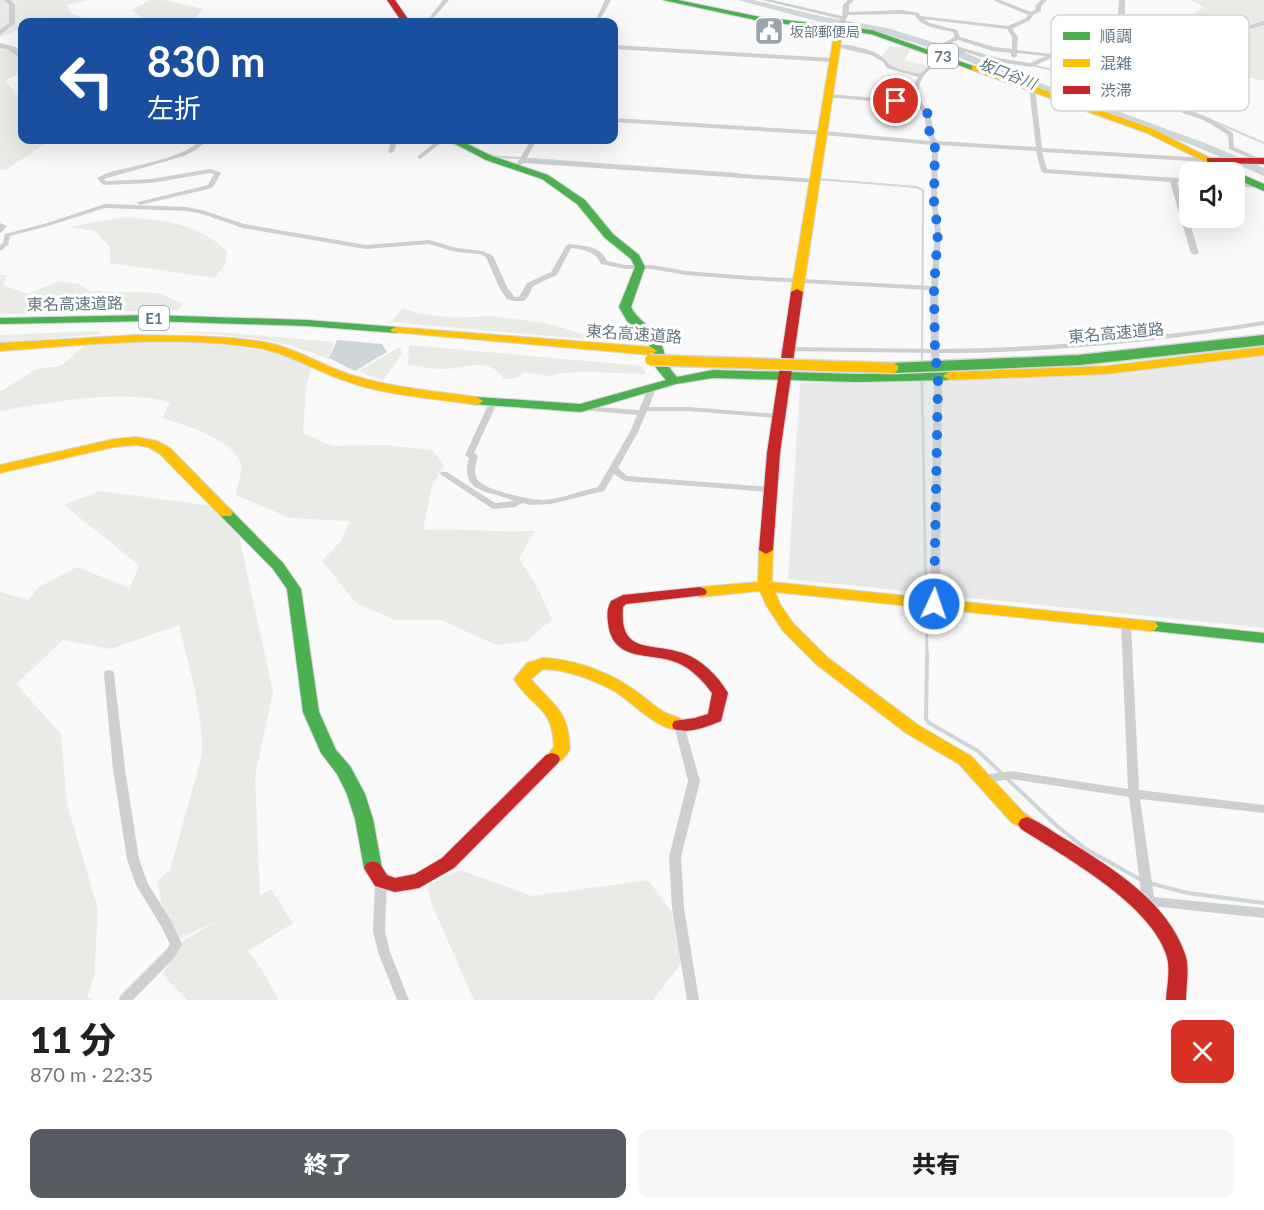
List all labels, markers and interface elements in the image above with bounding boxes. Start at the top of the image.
public building icon: 坂部郵便局 [753,15,785,47]
legend [1051,15,1249,111]
place label: 坂部郵便局 [790,23,860,40]
text: 順調 [1100,26,1132,45]
text: 830 m [147,36,265,86]
icon: left [48,42,126,120]
road number: 73 [928,44,958,68]
text: 混雑 [1100,53,1132,72]
water label: 坂口谷川 [977,54,1041,93]
pin [870,75,921,126]
text: 渋滞 [1100,80,1132,99]
icon: arrive [879,84,912,117]
text: 左折 [147,91,201,124]
map controls [1179,162,1245,228]
button: sound [1179,162,1245,228]
street label: 東名高速道路 [27,293,123,313]
road number: E1 [139,306,169,330]
street label: 東名高速道路 [1067,318,1165,346]
street label: 東名高速道路 [585,320,683,346]
position arrow [902,572,966,636]
text: 11 分 [30,1017,116,1061]
button: close [1171,1020,1234,1083]
text: 870 m · 22:35 [30,1062,153,1086]
button: 終了 [30,1129,626,1198]
button: 共有 [638,1129,1234,1198]

